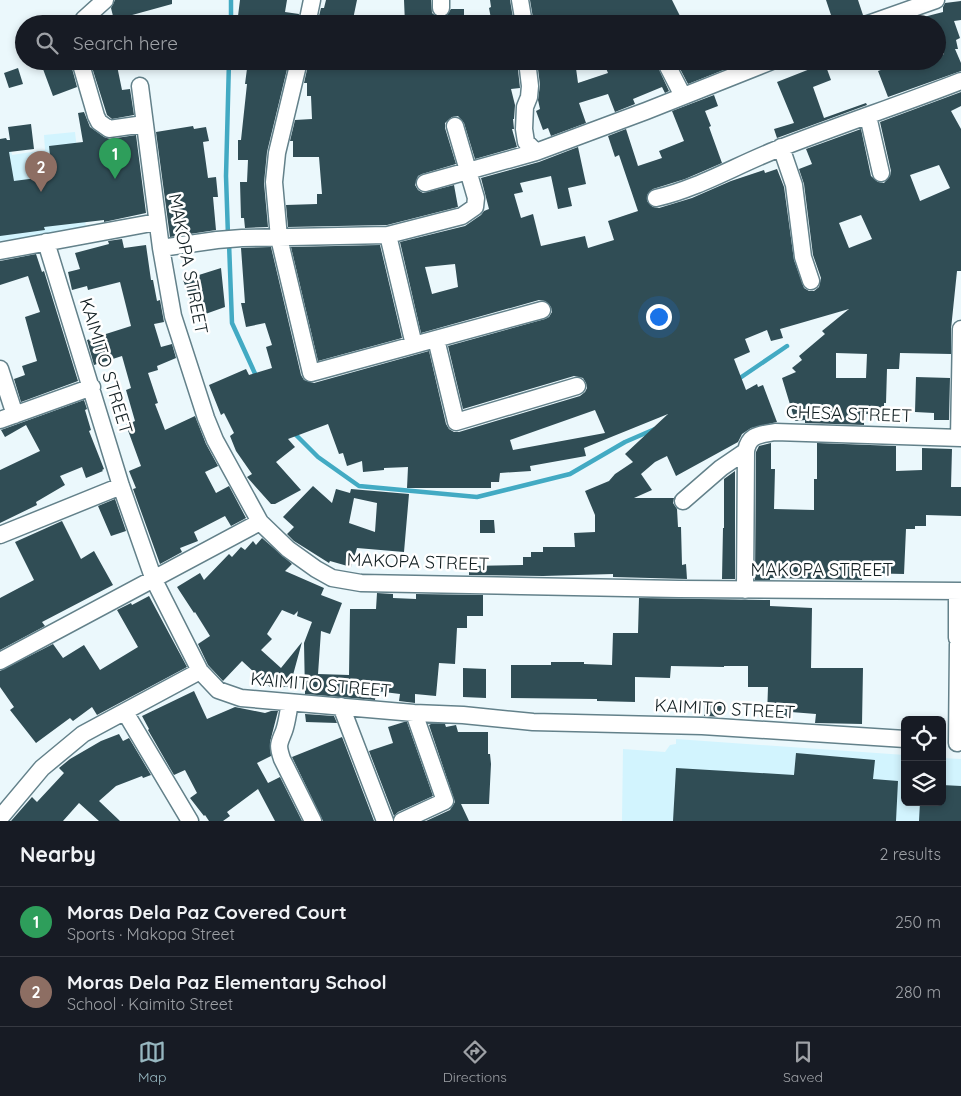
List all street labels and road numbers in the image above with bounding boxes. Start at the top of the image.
street label: MAKOPA STREET [164,192,213,336]
street label: KAIMITO STREET [75,295,138,437]
street label: CHESA STREET [786,400,912,427]
street label: MAKOPA STREET [346,548,490,575]
street label: MAKOPA STREET [751,558,894,581]
street label: KAIMITO STREET [250,667,393,702]
street label: KAIMITO STREET [654,693,796,724]

